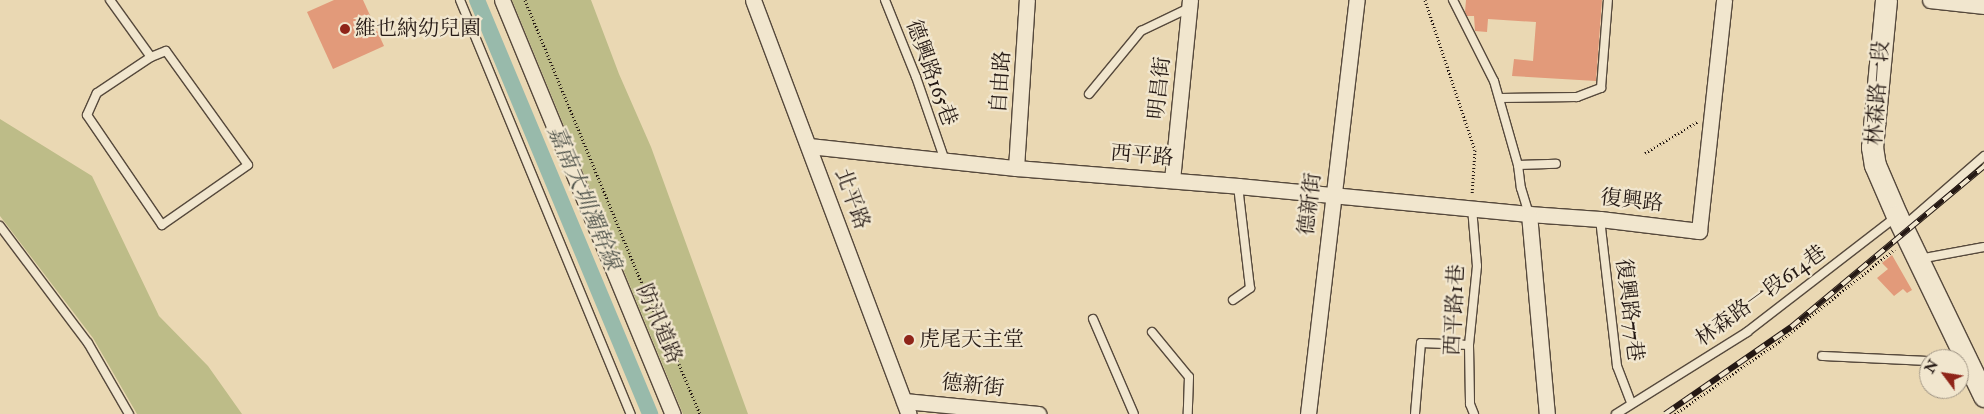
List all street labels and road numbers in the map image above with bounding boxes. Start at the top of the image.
street label: 德興路165巷 [900,16,962,130]
street label: 林森路一段 [1862,40,1894,146]
street label: 自由路 [986,50,1016,114]
street label: 明昌街 [1144,55,1176,121]
street label: 西平路 [1110,141,1174,171]
street label: 北平路 [829,165,875,233]
street label: 德新街 [1294,171,1326,237]
street label: 復興路 [1599,185,1665,217]
street label: 林森路一段614巷 [1691,240,1831,352]
street label: 復興路77巷 [1610,257,1648,363]
street label: 西平路1巷 [1440,264,1470,356]
street label: 防汛道路 [631,280,687,368]
street label: 德新街 [940,370,1006,402]

